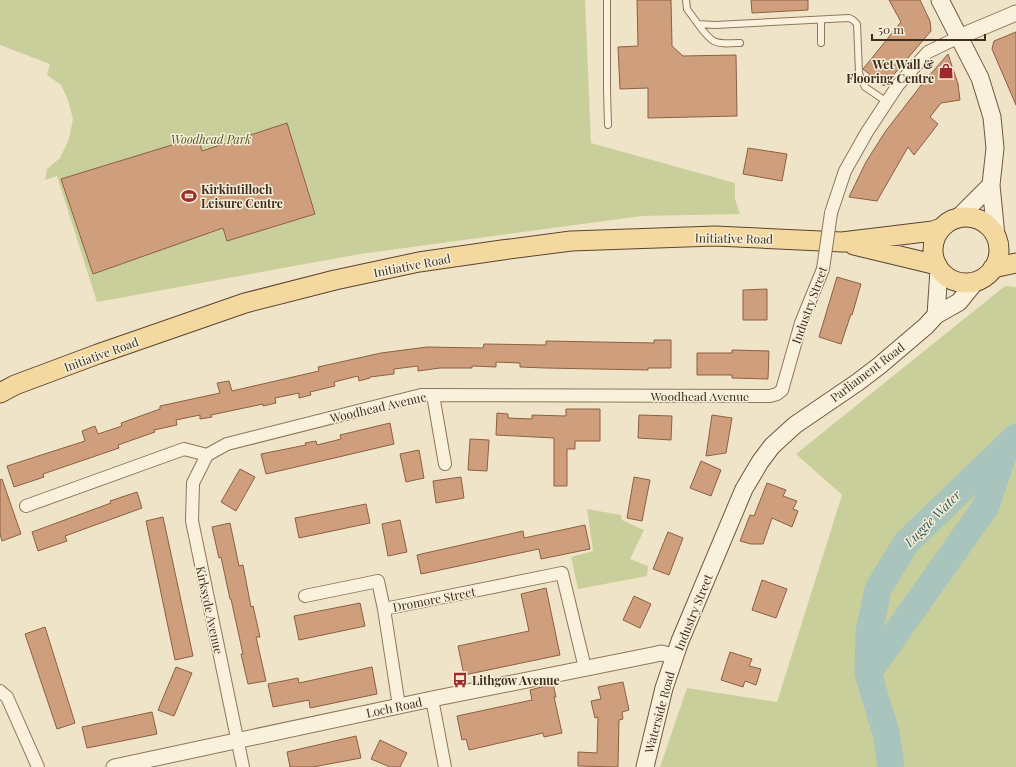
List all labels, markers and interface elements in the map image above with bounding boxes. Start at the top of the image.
scale bar [872,16,985,42]
text: 50 m [878,21,904,37]
place label: Wet Wall & Flooring Centre [846,56,934,86]
shop icon: Wet Wall & Flooring Centre [937,62,955,80]
park label: Woodhead Park [171,131,251,147]
place label: Kirkintilloch Leisure Centre [201,181,283,211]
sports icon: Kirkintilloch Leisure Centre [180,187,198,205]
street label: Initiative Road [695,229,773,247]
street label: Initiative Road [372,250,452,280]
street label: Industry Street [788,263,831,346]
street label: Initiative Road [61,333,141,375]
street label: Parliament Road [827,339,907,405]
street label: Woodhead Avenue [327,388,428,426]
street label: Woodhead Avenue [650,388,749,404]
water label: Luggie Water [900,486,964,550]
street label: Kirksyde Avenue [193,565,227,655]
street label: Industry Street [670,571,716,653]
street label: Dromore Street [391,583,477,615]
street label: Waterside Road [640,669,678,756]
bus stop icon: Lithgow Avenue [451,671,469,689]
place label: Lithgow Avenue [472,672,560,688]
street label: Loch Road [365,693,423,721]

